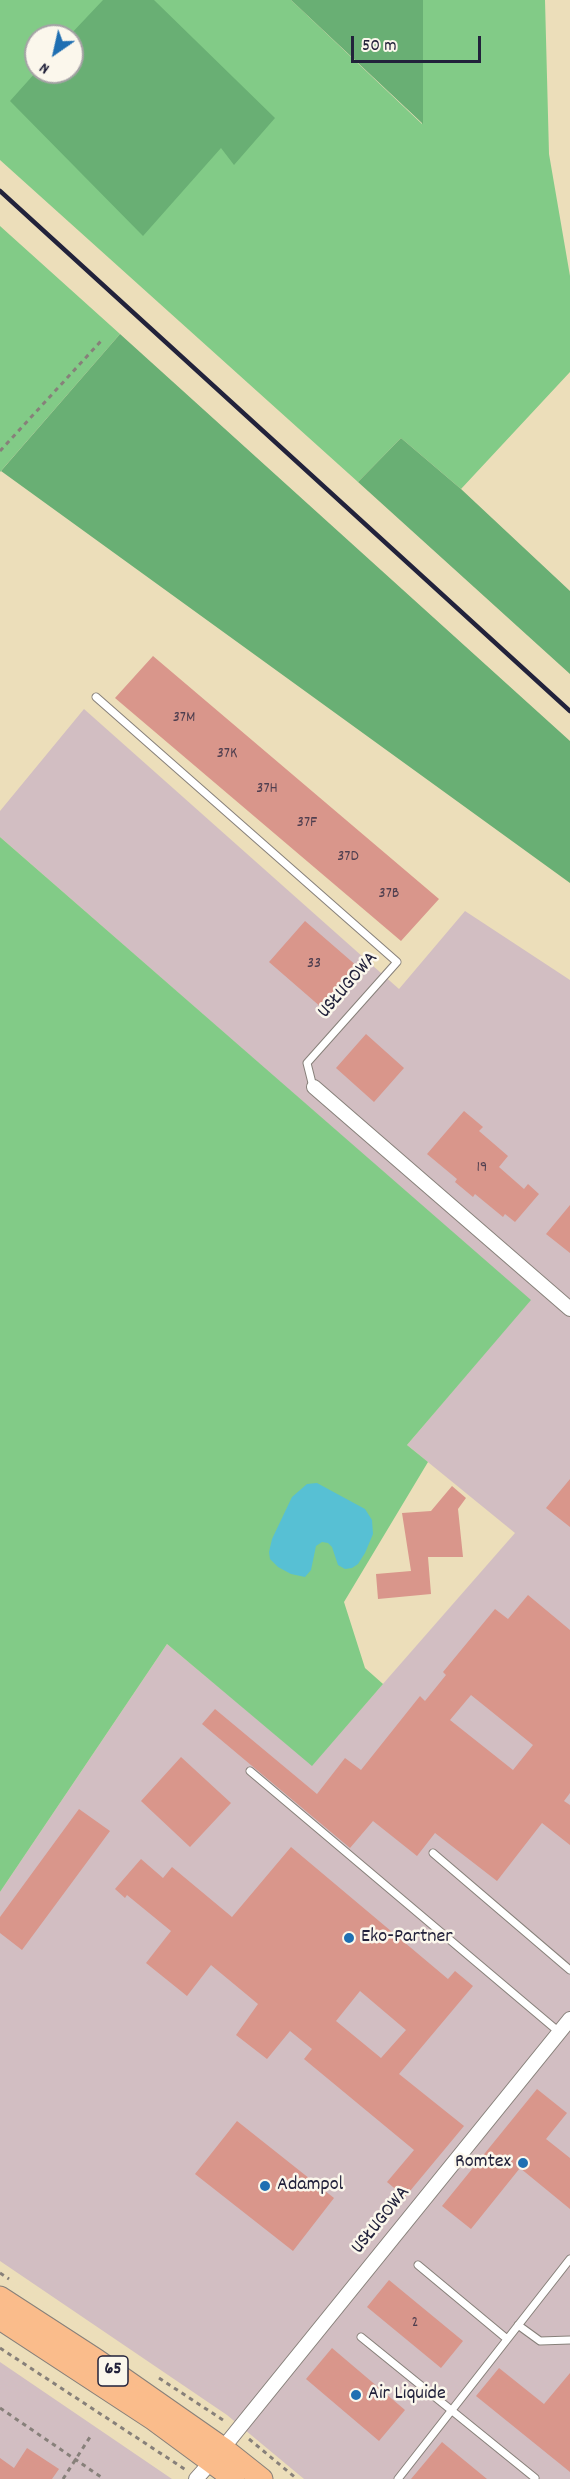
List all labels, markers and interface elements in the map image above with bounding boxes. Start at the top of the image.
north arrow [24,24,84,84]
scale bar [354,24,484,62]
text: 50 m [362,34,397,59]
text: N [35,56,54,79]
house number: 37M [173,709,195,729]
house number: 37K [217,745,237,765]
house number: 37H [256,780,278,800]
house number: 37F [297,814,317,834]
house number: 37D [337,848,359,868]
house number: 37B [379,885,399,905]
street label: USŁUGOWA [314,948,384,1024]
house number: 33 [307,955,321,975]
house number: 19 [477,1159,487,1179]
place label: Eko-Partner [361,1926,453,1950]
marker: Eko-Partner [342,1931,356,1945]
place label: Romtex [455,2151,511,2175]
marker: Romtex [516,2156,530,2170]
place label: Adampol [277,2174,343,2198]
marker: Adampol [258,2179,272,2193]
street label: USŁUGOWA [347,2182,417,2260]
house number: 2 [412,2314,418,2334]
road number: 65 [98,2356,128,2386]
place label: Air Liquide [368,2383,446,2407]
marker: Air Liquide [349,2388,363,2402]

